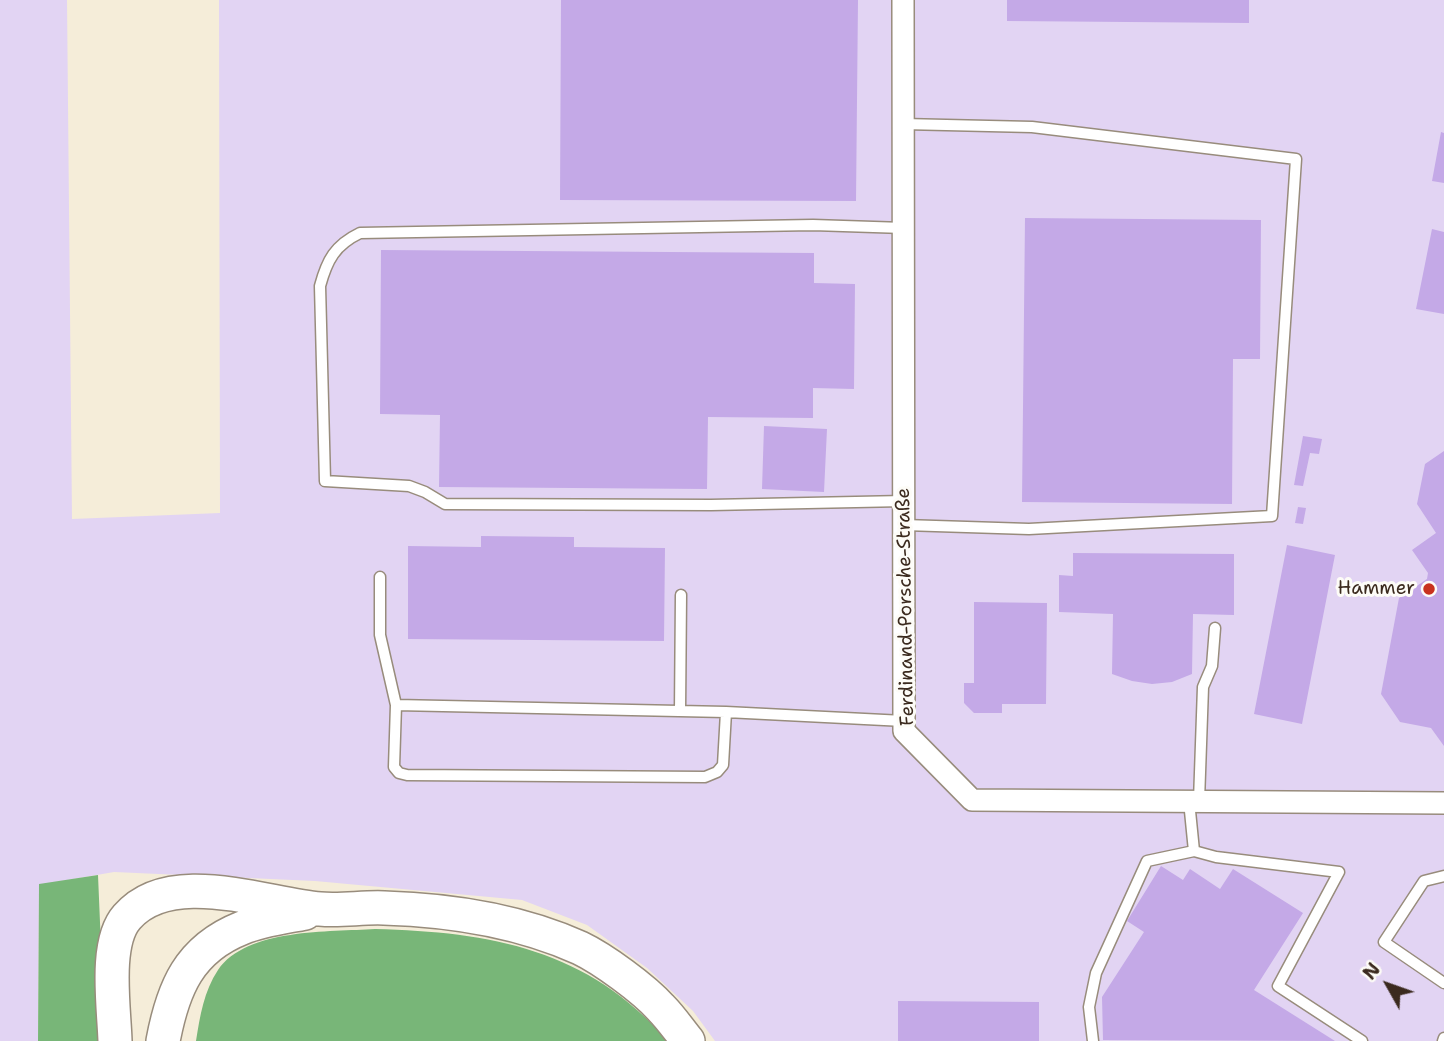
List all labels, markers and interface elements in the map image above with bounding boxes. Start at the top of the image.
street label: Ferdinand-Porsche-Straße [893,488,919,726]
place label: Hammer [1338,578,1415,600]
marker: Hammer [1421,581,1437,597]
north arrow [1353,950,1423,1020]
text: N [1357,957,1386,985]

